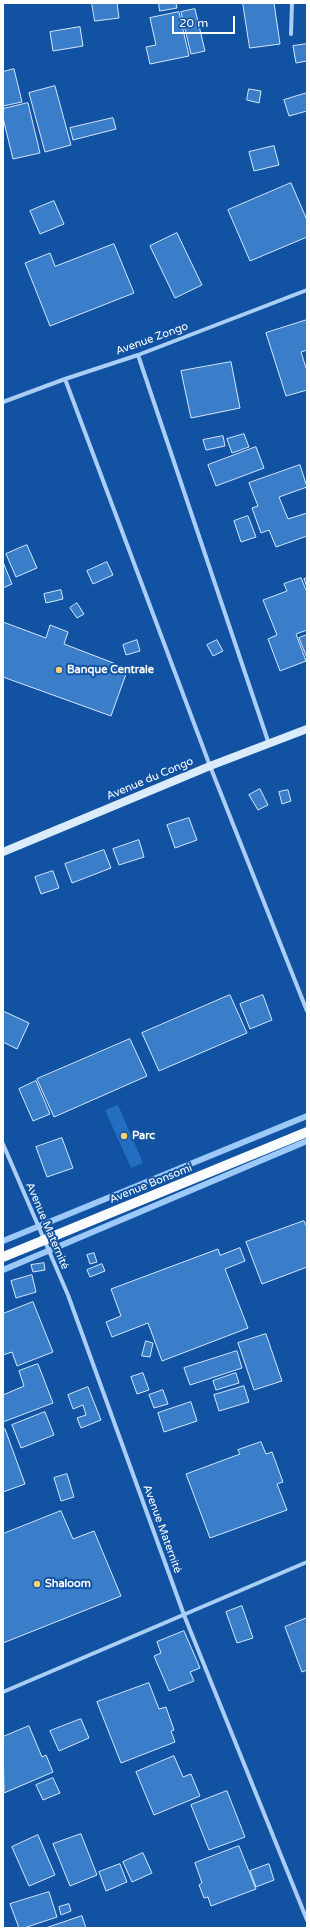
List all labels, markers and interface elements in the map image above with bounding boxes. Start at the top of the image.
scale bar [174,8,237,34]
text: 20 m [179,16,208,30]
street label: Avenue Zongo [114,320,190,358]
place label: Banque Centrale [67,663,154,677]
marker: Banque Centrale [54,665,64,675]
street label: Avenue du Congo [105,755,195,803]
place label: Parc [132,1129,155,1143]
marker: Parc [119,1131,129,1141]
street label: Avenue Bonsomi [108,1161,194,1207]
street label: Avenue Maternité [23,1180,71,1272]
street label: Avenue Maternité [140,1483,184,1575]
place label: Shaloom [45,1577,91,1591]
marker: Shaloom [32,1579,42,1589]

